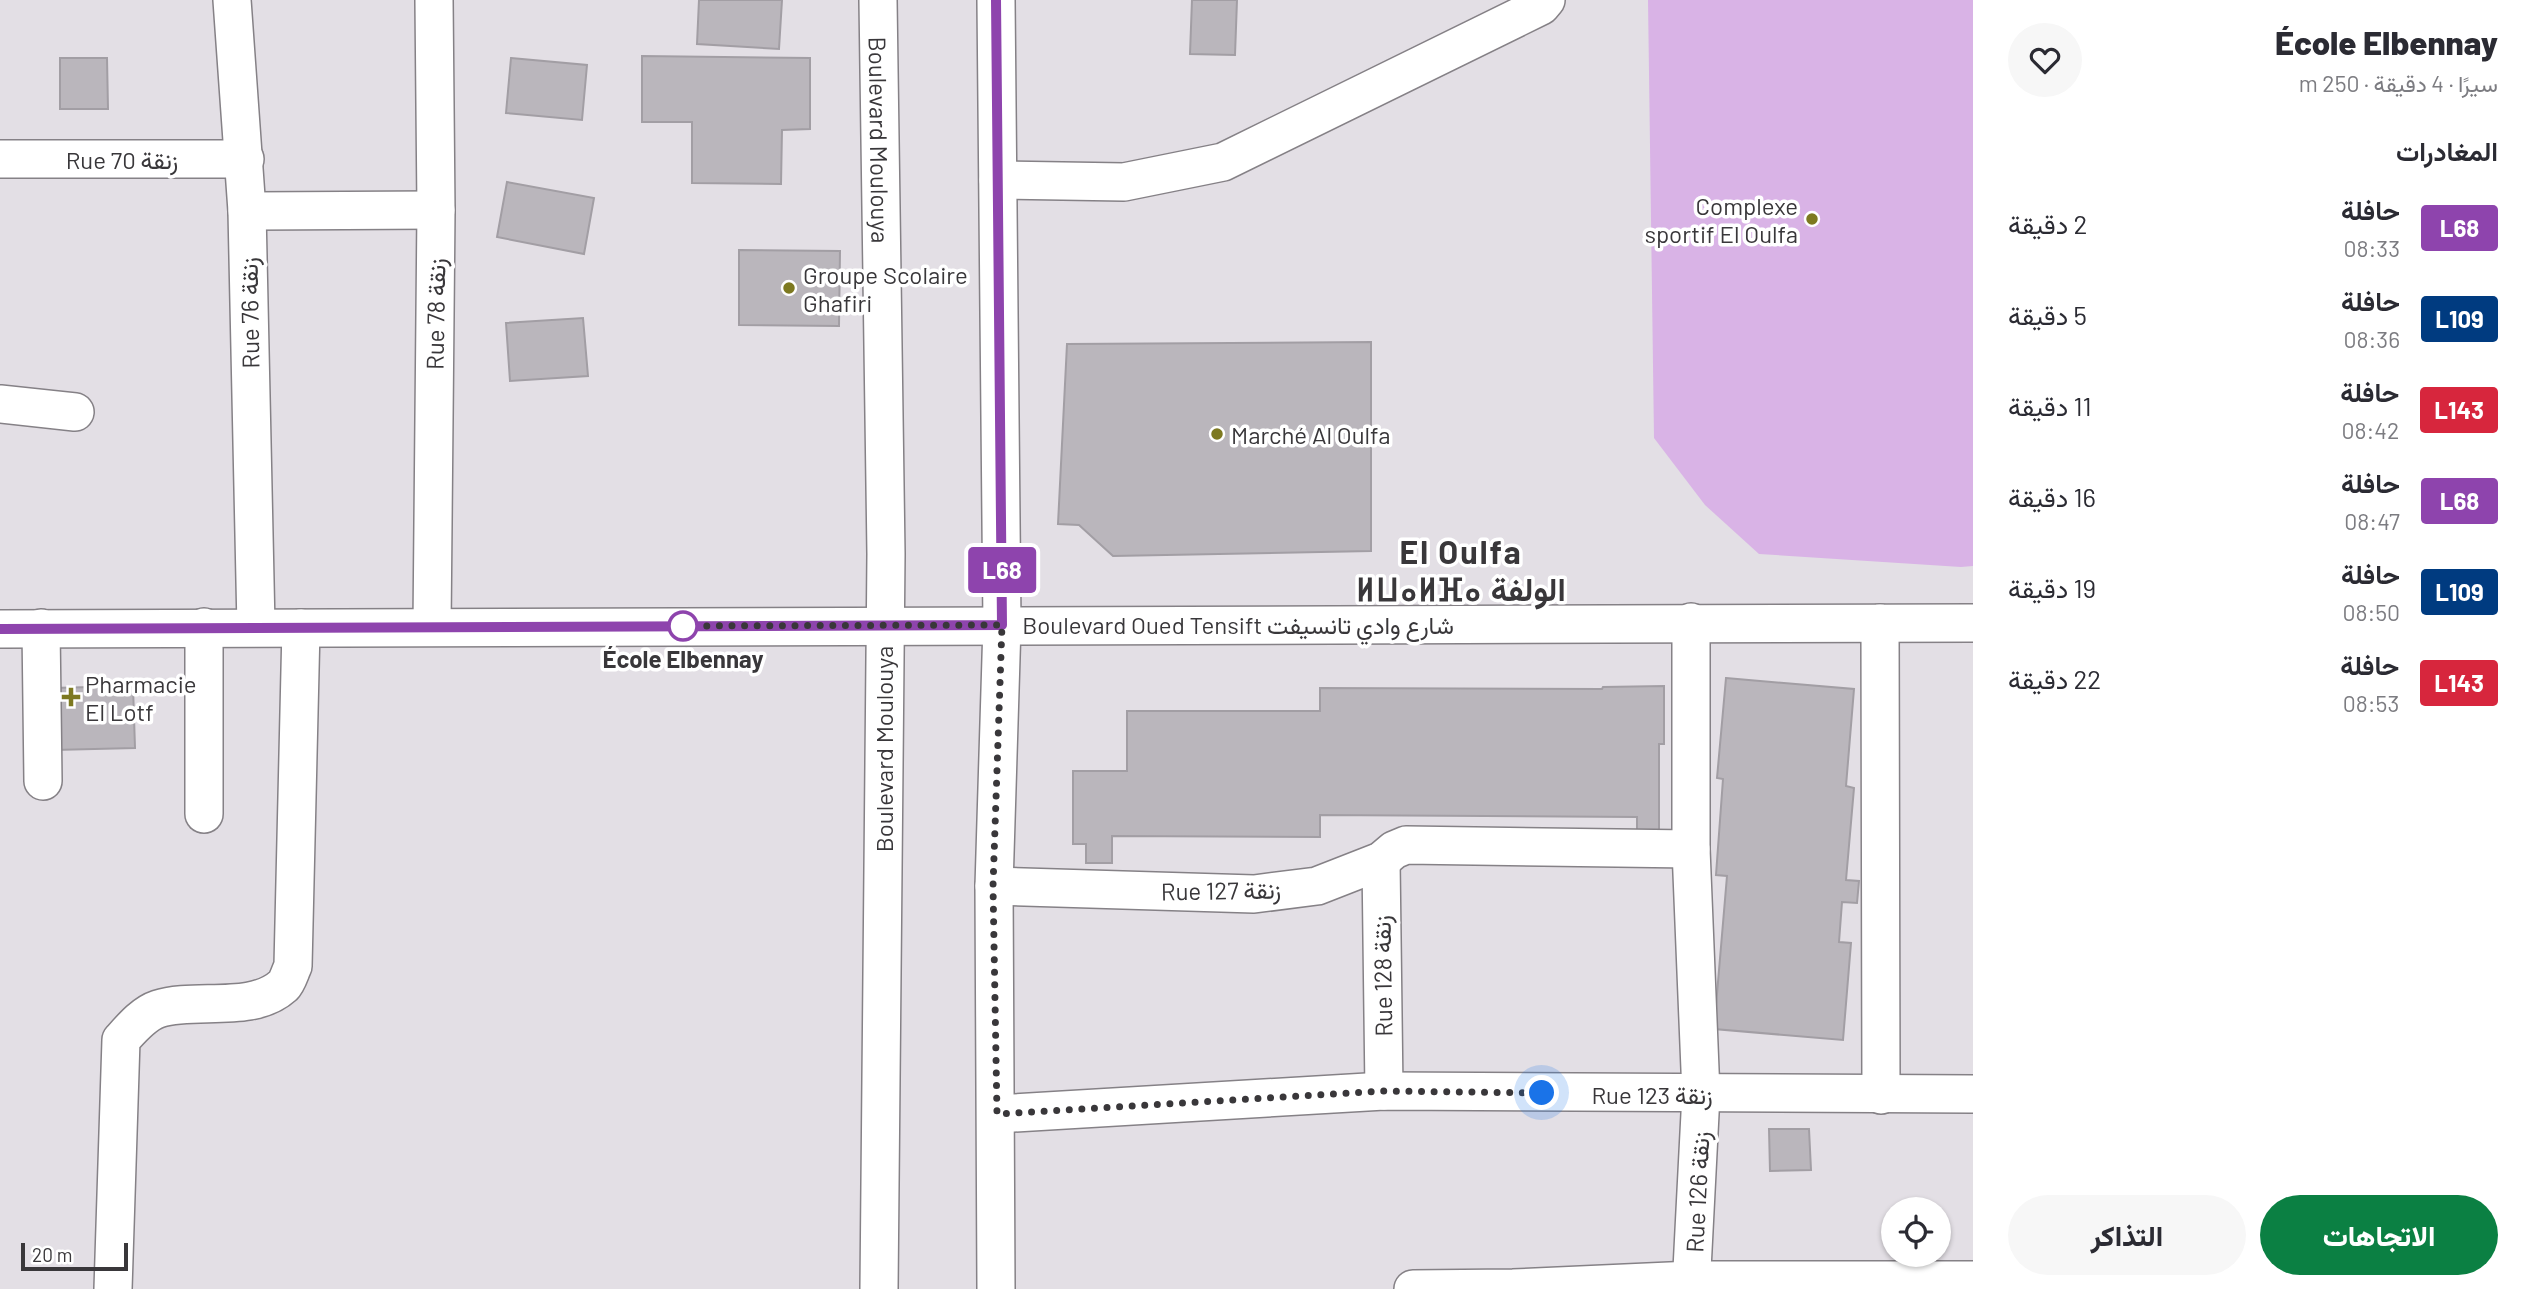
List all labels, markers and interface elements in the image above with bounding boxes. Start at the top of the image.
text: École Elbennay [2275,22,2498,62]
button: heart [2008,23,2082,97]
street label: Boulevard Moulouya [864,36,896,244]
text: سيرًا · 4 دقيقة · 250 m [2299,69,2498,97]
text: المغادرات [2396,135,2498,166]
street label: Rue 70 زنقة [66,145,178,176]
place label: Complexe sportif El Oulfa [1644,191,1798,248]
text: حافلة [2341,194,2400,225]
text: 2 دقيقة [2008,208,2087,239]
marker: Complexe sportif El Oulfa [1804,211,1820,227]
text: L68 [2440,213,2479,242]
text: 08:33 [2344,234,2400,262]
street label: Rue 76 زنقة [234,257,266,369]
street label: Rue 78 زنقة [420,258,452,370]
place label: Groupe Scolaire Ghafiri [803,260,968,317]
marker: Groupe Scolaire Ghafiri [781,280,797,296]
text: حافلة [2341,285,2400,316]
text: 5 دقيقة [2008,299,2087,330]
text: L109 [2435,304,2484,333]
text: 08:36 [2344,325,2400,353]
text: حافلة [2340,376,2399,407]
text: 11 دقيقة [2008,390,2092,421]
text: L143 [2434,395,2484,424]
text: 08:42 [2342,416,2399,444]
place label: Marché Al Oulfa [1231,420,1390,449]
marker: Marché Al Oulfa [1209,426,1225,442]
text: حافلة [2341,467,2400,498]
text: 16 دقيقة [2008,481,2096,512]
text: L68 [2440,486,2479,515]
text: 08:47 [2344,507,2400,535]
district label: El Oulfa ⵍⵡⴰⵍⴼⴰ الولفة [1356,532,1566,610]
line badge: L68 [962,547,1042,593]
text: L68 [982,555,1022,584]
text: حافلة [2341,558,2400,589]
text: 19 دقيقة [2008,572,2096,603]
text: L109 [2435,577,2484,606]
text: 08:50 [2342,598,2400,626]
street label: Boulevard Oued Tensift شارع وادي تانسيفت [1022,610,1454,645]
marker: École Elbennay [668,611,698,641]
place label: École Elbennay [602,644,764,673]
street label: Boulevard Moulouya [869,646,898,852]
text: حافلة [2340,649,2399,680]
text: 22 دقيقة [2008,663,2101,694]
text: L143 [2434,668,2484,697]
place label: Pharmacie El Lotf [85,669,197,726]
marker: Pharmacie El Lotf [63,689,79,705]
text: 08:53 [2343,689,2399,717]
street label: Rue 127 زنقة [1161,874,1281,908]
street label: Rue 128 زنقة [1366,915,1400,1037]
your location [1524,1075,1559,1110]
street label: Rue 123 زنقة [1591,1080,1713,1111]
street label: Rue 126 زنقة [1679,1131,1717,1253]
button: التذاكر [2008,1195,2246,1275]
button: الاتجاهات [2260,1195,2498,1275]
map controls [1881,1197,1951,1267]
button: locate [1881,1197,1951,1267]
scale bar [21,1240,128,1272]
text: 20 m [32,1243,72,1266]

